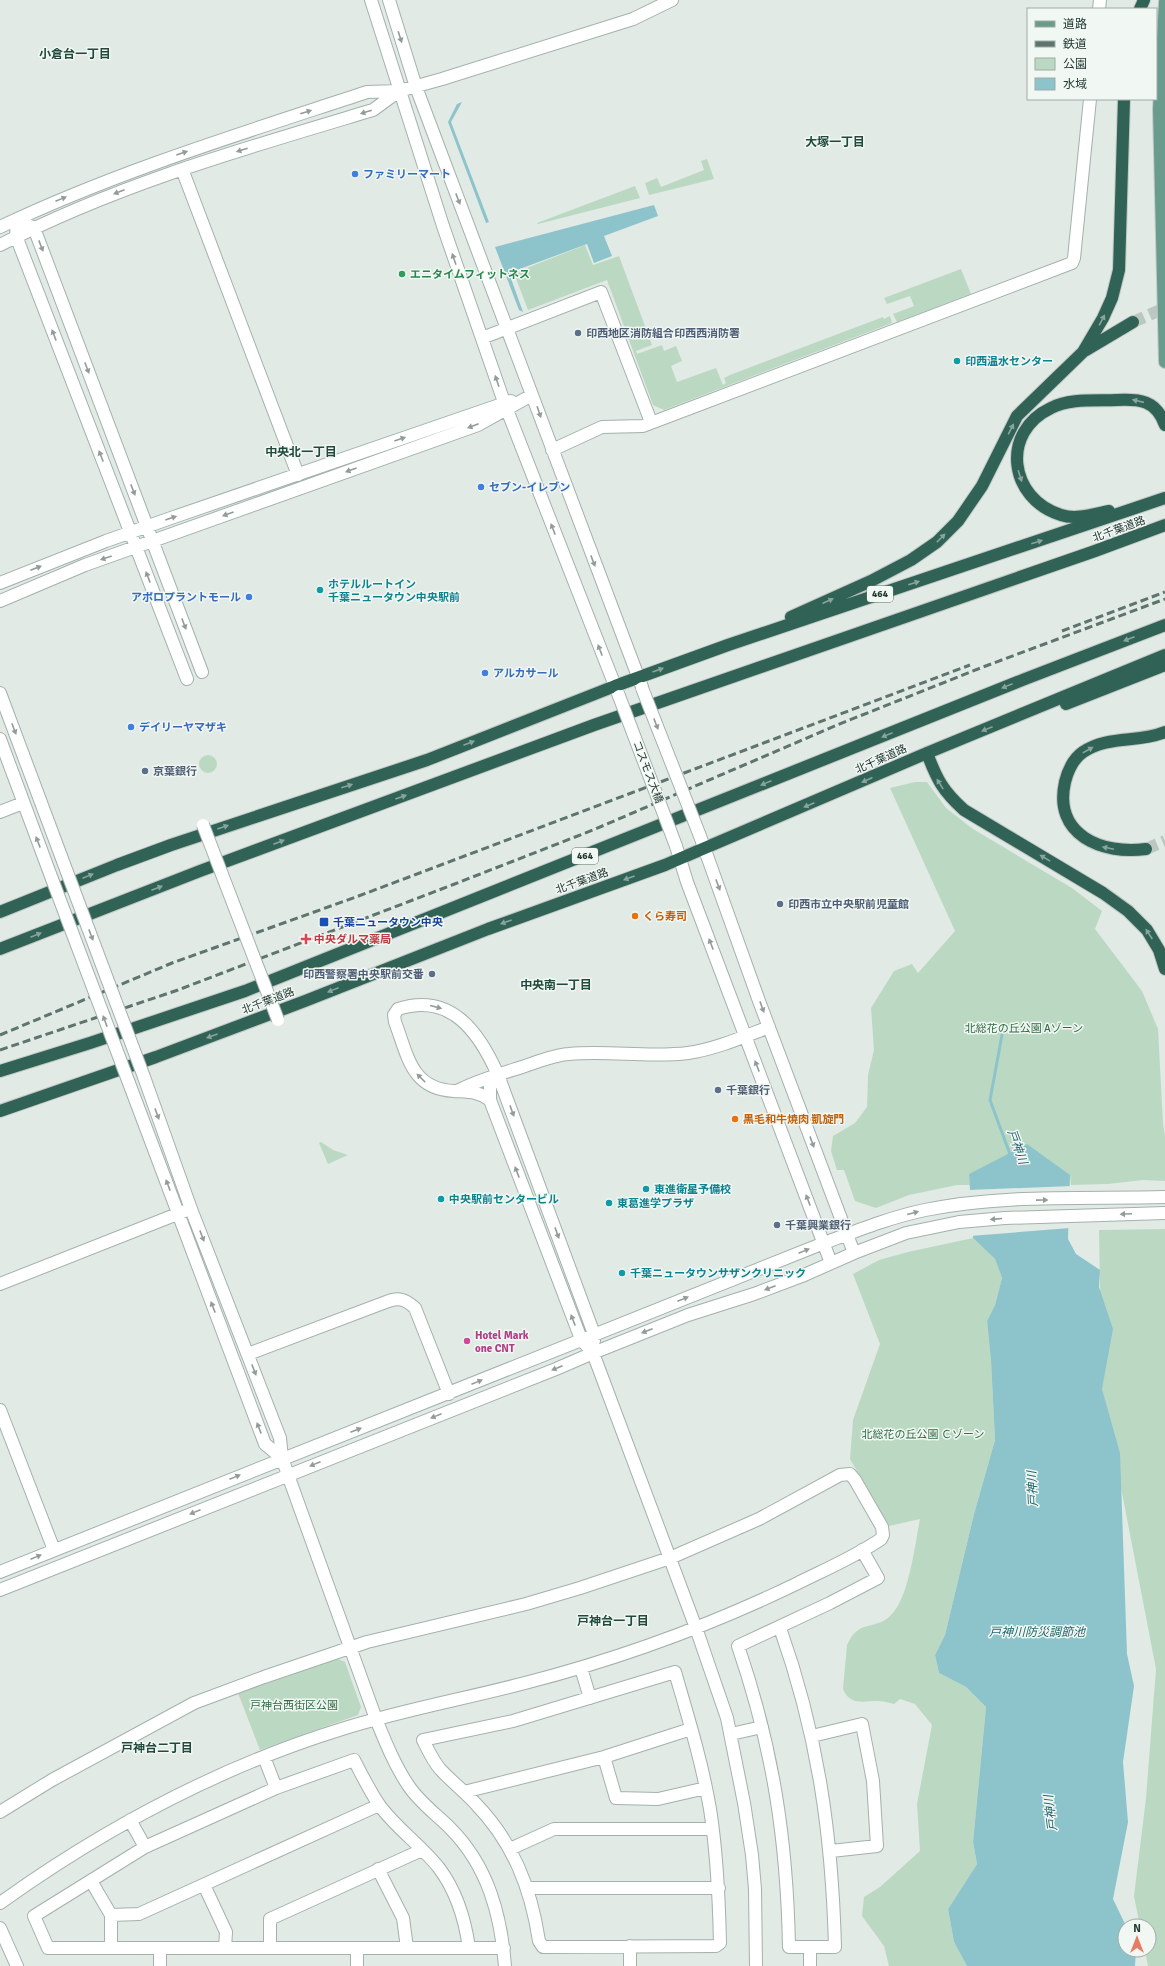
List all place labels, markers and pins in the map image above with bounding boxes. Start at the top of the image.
place label: ファミリーマート [363,168,451,181]
marker: ファミリーマート [350,169,360,179]
place label: エニタイムフィットネス [410,268,530,281]
marker: エニタイムフィットネス [397,269,407,279]
place label: 印西地区消防組合印西西消防署 [586,327,740,340]
marker: 印西地区消防組合印西西消防署 [573,328,583,338]
place label: 印西温水センター [965,355,1053,368]
marker: 印西温水センター [952,356,962,366]
place label: セブン-イレブン [489,481,570,494]
marker: セブン-イレブン [476,482,486,492]
place label: ホテルルートイン 千葉ニュータウン中央駅前 [328,578,460,604]
marker: ホテルルートイン 千葉ニュータウン中央駅前 [315,585,325,595]
place label: アポロプラントモール [131,591,241,604]
marker: アポロプラントモール [244,592,254,602]
place label: アルカサール [493,667,559,680]
marker: アルカサール [480,668,490,678]
place label: デイリーヤマザキ [139,721,227,734]
marker: デイリーヤマザキ [126,722,136,732]
place label: 京葉銀行 [153,765,197,778]
marker: 京葉銀行 [140,766,150,776]
place label: 印西市立中央駅前児童館 [788,898,909,911]
marker: 印西市立中央駅前児童館 [775,899,785,909]
place label: くら寿司 [643,910,687,923]
marker: くら寿司 [630,911,640,921]
marker: 千葉ニュータウン中央 [318,916,330,928]
place label: 千葉ニュータウン中央 [333,916,443,929]
place label: 中央ダルマ薬局 [314,933,391,946]
marker: 中央ダルマ薬局 [301,934,311,944]
place label: 印西警察署中央駅前交番 [303,968,424,981]
marker: 印西警察署中央駅前交番 [427,969,437,979]
place label: 千葉銀行 [726,1084,770,1097]
marker: 千葉銀行 [713,1085,723,1095]
place label: 黒毛和牛焼肉 凱旋門 [743,1113,844,1126]
marker: 黒毛和牛焼肉 凱旋門 [730,1114,740,1124]
place label: 東進衛星予備校 [654,1183,731,1196]
marker: 東進衛星予備校 [641,1184,651,1194]
place label: 中央駅前センタービル [449,1193,559,1206]
marker: 中央駅前センタービル [436,1194,446,1204]
place label: 東葛進学プラザ [617,1197,694,1210]
marker: 東葛進学プラザ [604,1198,614,1208]
place label: 千葉興業銀行 [785,1219,851,1232]
marker: 千葉興業銀行 [772,1220,782,1230]
place label: 千葉ニュータウンサザンクリニック [630,1267,806,1280]
marker: 千葉ニュータウンサザンクリニック [617,1268,627,1278]
place label: Hotel Mark one CNT [475,1329,529,1355]
marker: Hotel Mark one CNT [462,1336,472,1346]

